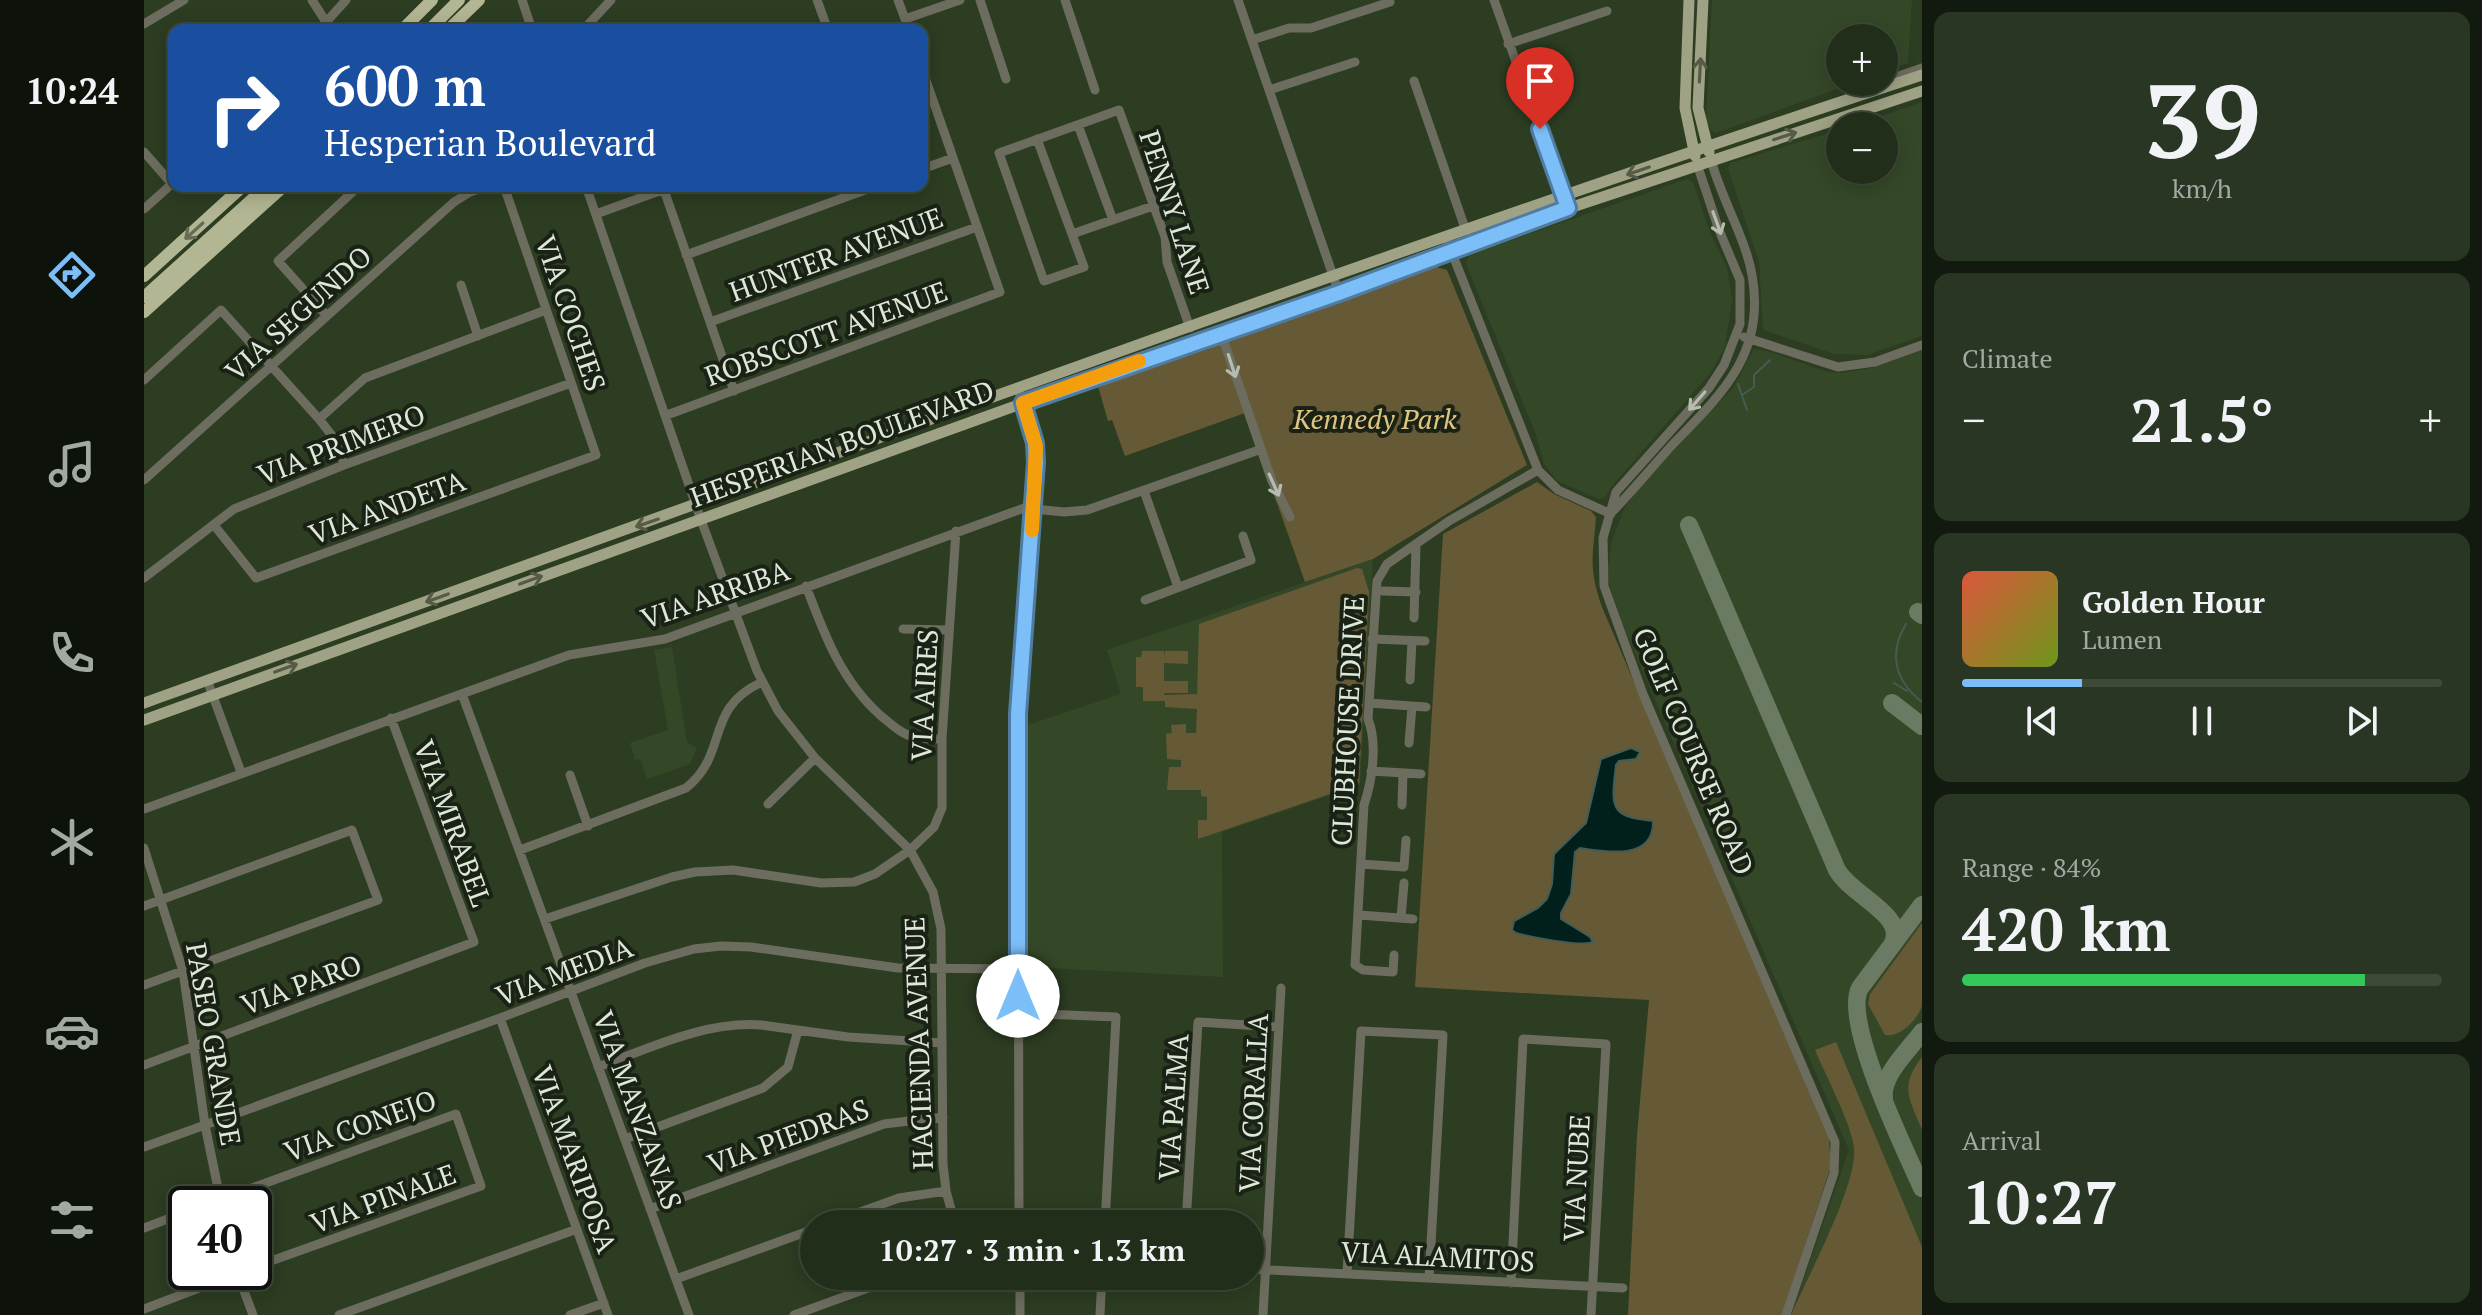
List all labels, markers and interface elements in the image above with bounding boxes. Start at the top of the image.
map controls [1826,24,1898,184]
button: + [1826,24,1898,96]
pin [1506,47,1574,129]
text: 600 m [324,48,486,122]
text: 39 [2143,50,2261,188]
icon: right [192,56,296,160]
one-way arrow [1692,57,1707,84]
icon: arrive [1518,59,1562,103]
text: 10:24 [25,67,119,114]
button: − [1826,112,1898,184]
text: Hesperian Boulevard [324,119,657,166]
street label: PENNY LANE [1131,125,1219,299]
one-way arrow [1772,128,1797,143]
one-way arrow [1625,164,1650,179]
text: km/h [2172,171,2232,205]
street label: HUNTER AVENUE [724,198,948,310]
one-way arrow [1710,210,1725,235]
one-way arrow [184,221,204,239]
street label: VIA COCHES [527,230,615,396]
street label: VIA SEGUNDO [217,237,379,389]
icon: directions [44,247,100,303]
street label: ROBSCOTT AVENUE [700,272,952,394]
text: Climate [1962,341,2053,375]
one-way arrow [1226,354,1241,379]
street label: HESPERIAN BOULEVARD [685,371,999,515]
text: 21.5° [2130,380,2274,459]
text: − [1962,390,1985,449]
text: + [2419,390,2442,449]
one-way arrow [1689,391,1707,411]
street label: VIA PRIMERO [252,395,430,493]
park label: Kennedy Park [1292,400,1457,437]
icon: music [44,436,100,492]
street label: VIA ANDETA [304,461,471,552]
one-way arrow [1268,473,1283,497]
one-way arrow [635,517,659,531]
street label: VIA ARRIBA [636,551,795,637]
one-way arrow [518,572,542,586]
text: Golden Hour [2082,582,2265,622]
one-way arrow [426,592,450,606]
street label: CLUBHOUSE DRIVE [1322,595,1372,847]
street label: GOLF COURSE ROAD [1625,622,1763,880]
text: Lumen [2082,622,2162,656]
icon: phone [44,625,100,681]
street label: VIA AIRES [902,628,946,762]
one-way arrow [273,660,298,674]
icon: previous [2020,699,2064,743]
icon: pause [2180,699,2224,743]
icon: next [2340,699,2384,743]
street label: VIA MIRABEL [406,735,500,911]
icon: climate [44,814,100,870]
text: Range · 84% [1962,850,2101,884]
text: 420 km [1962,889,2170,968]
street label: HACIENDA AVENUE [895,916,941,1170]
street label: VIA MEDIA [490,928,639,1014]
street label: PASEO GRANDE [178,940,250,1148]
street label: VIA PARO [236,945,366,1023]
position arrow [976,954,1060,1038]
icon: car [44,1003,100,1059]
street label: VIA MANZANAS [585,1006,691,1214]
street label: VIA CORALLA [1230,1012,1276,1194]
street label: VIA PALMA [1149,1032,1197,1182]
street label: VIA MARIPOSA [524,1060,626,1259]
street label: VIA CONEJO [279,1080,441,1170]
street label: VIA PIEDRAS [702,1090,874,1182]
street label: VIA NUBE [1554,1114,1598,1242]
text: Arrival [1962,1123,2042,1157]
street label: VIA PINALE [305,1155,461,1241]
text: 10:27 [1962,1162,2118,1241]
speed limit sign: 40 [168,1186,272,1290]
icon: filters [44,1192,100,1248]
text: 10:27 · 3 min · 1.3 km [879,1230,1185,1270]
street label: VIA ALAMITOS [1340,1232,1536,1280]

